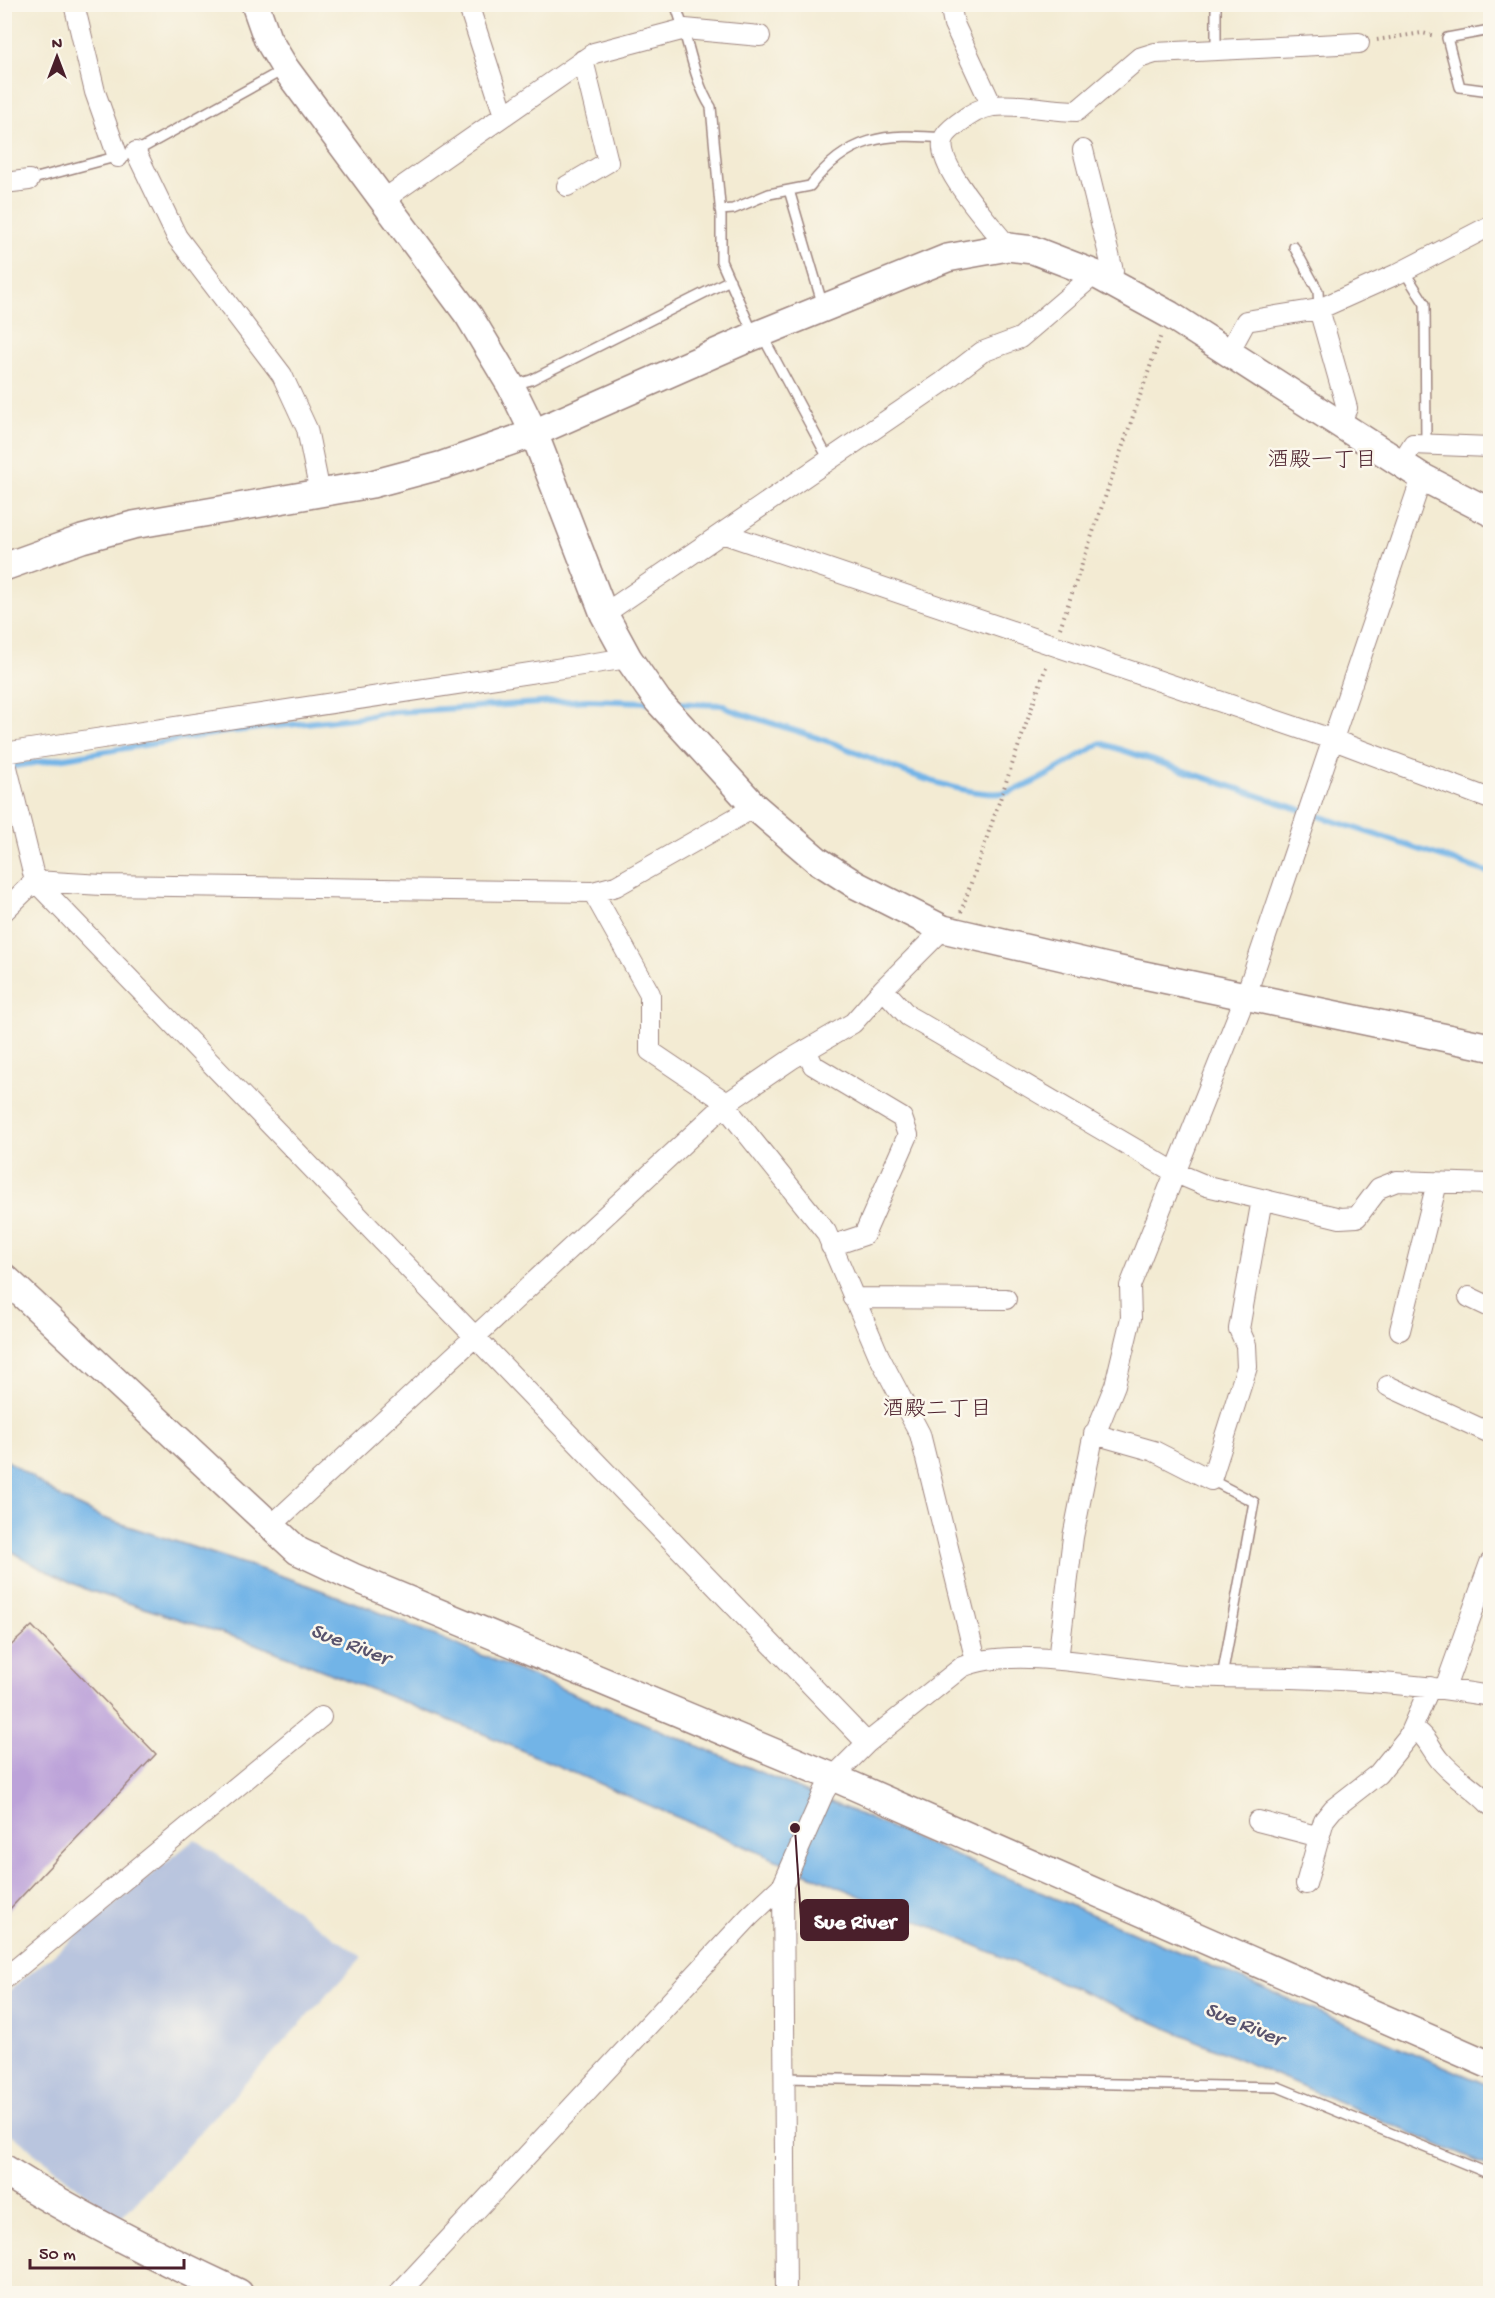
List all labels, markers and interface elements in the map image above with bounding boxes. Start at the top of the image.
north arrow [27,27,87,87]
text: N [52,36,63,55]
district label: 酒殿一丁目 [1267,449,1377,475]
district label: 酒殿二丁目 [882,1398,992,1424]
water label: Sue River [307,1619,397,1674]
callout: Sue River [801,1900,908,1940]
text: Sue River [814,1911,898,1937]
water label: Sue River [1201,1998,1290,2055]
scale bar [30,2232,184,2270]
text: 50 m [39,2245,76,2266]

